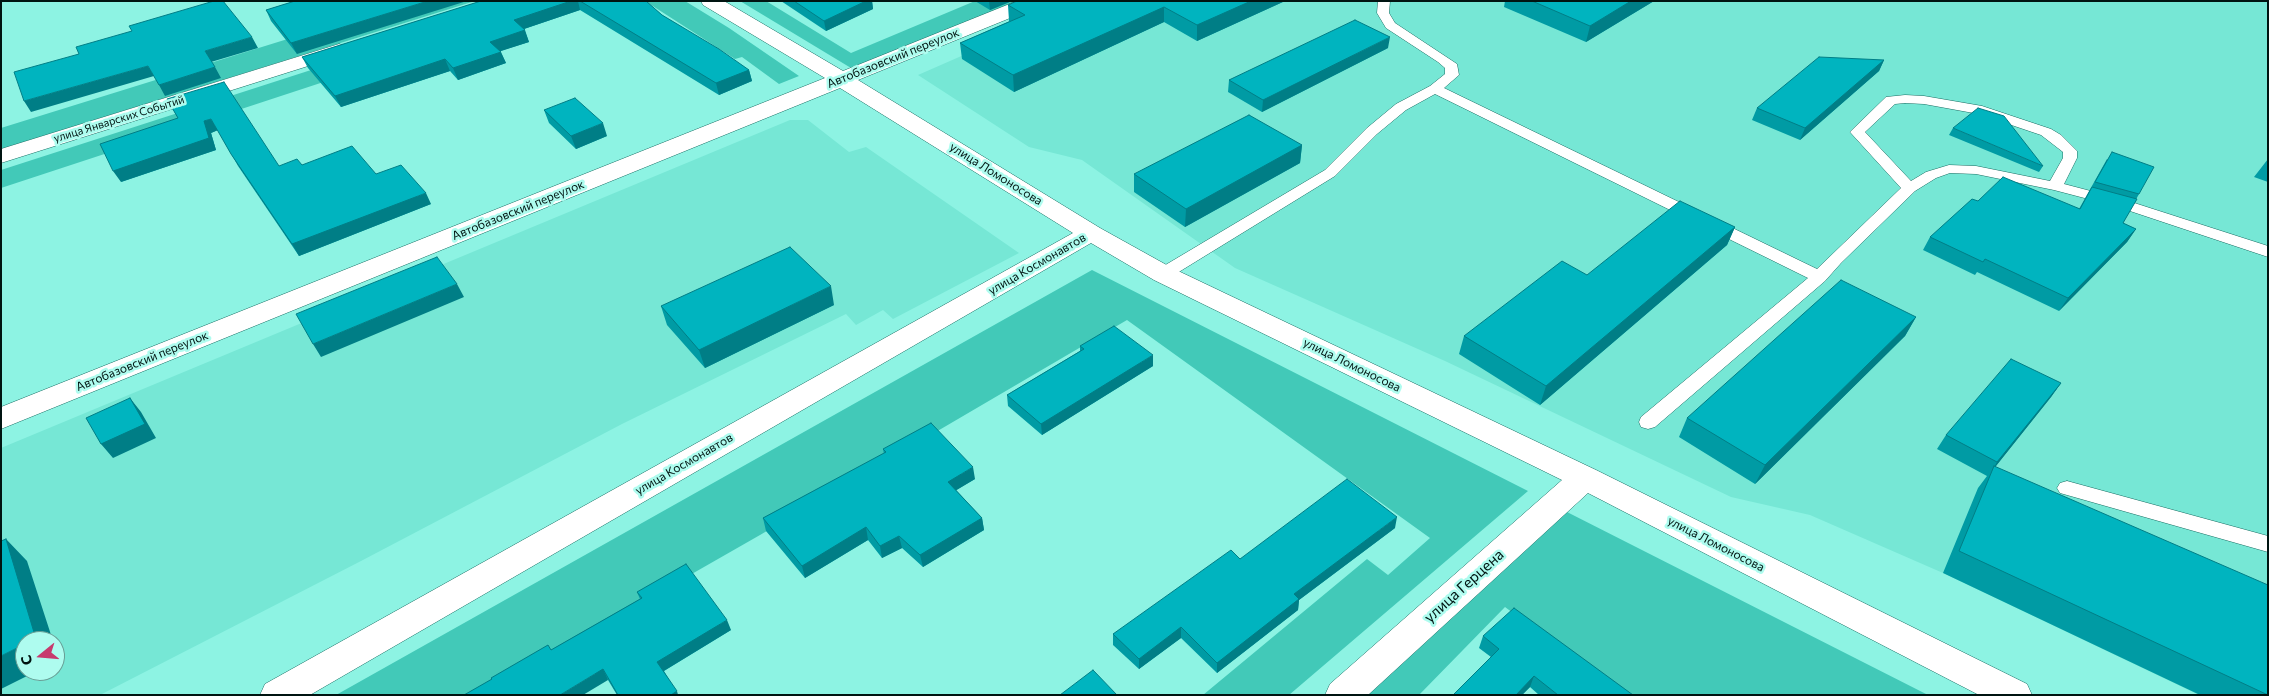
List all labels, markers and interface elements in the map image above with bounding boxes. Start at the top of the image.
street label: Автобазовский переулок [825,25,961,91]
street label: улица Январских Событий [52,93,186,145]
street label: улица Ломоносова [947,140,1045,208]
street label: Автобазовский переулок [450,177,586,243]
street label: улица Космонавтов [986,230,1088,298]
street label: Автобазовский переулок [74,328,210,394]
street label: улица Ломоносова [1301,335,1403,395]
street label: улица Космонавтов [633,430,735,498]
street label: улица Ломоносова [1665,513,1767,575]
street label: улица Герцена [1421,546,1507,626]
north arrow [15,631,65,681]
text: С [17,653,36,667]

